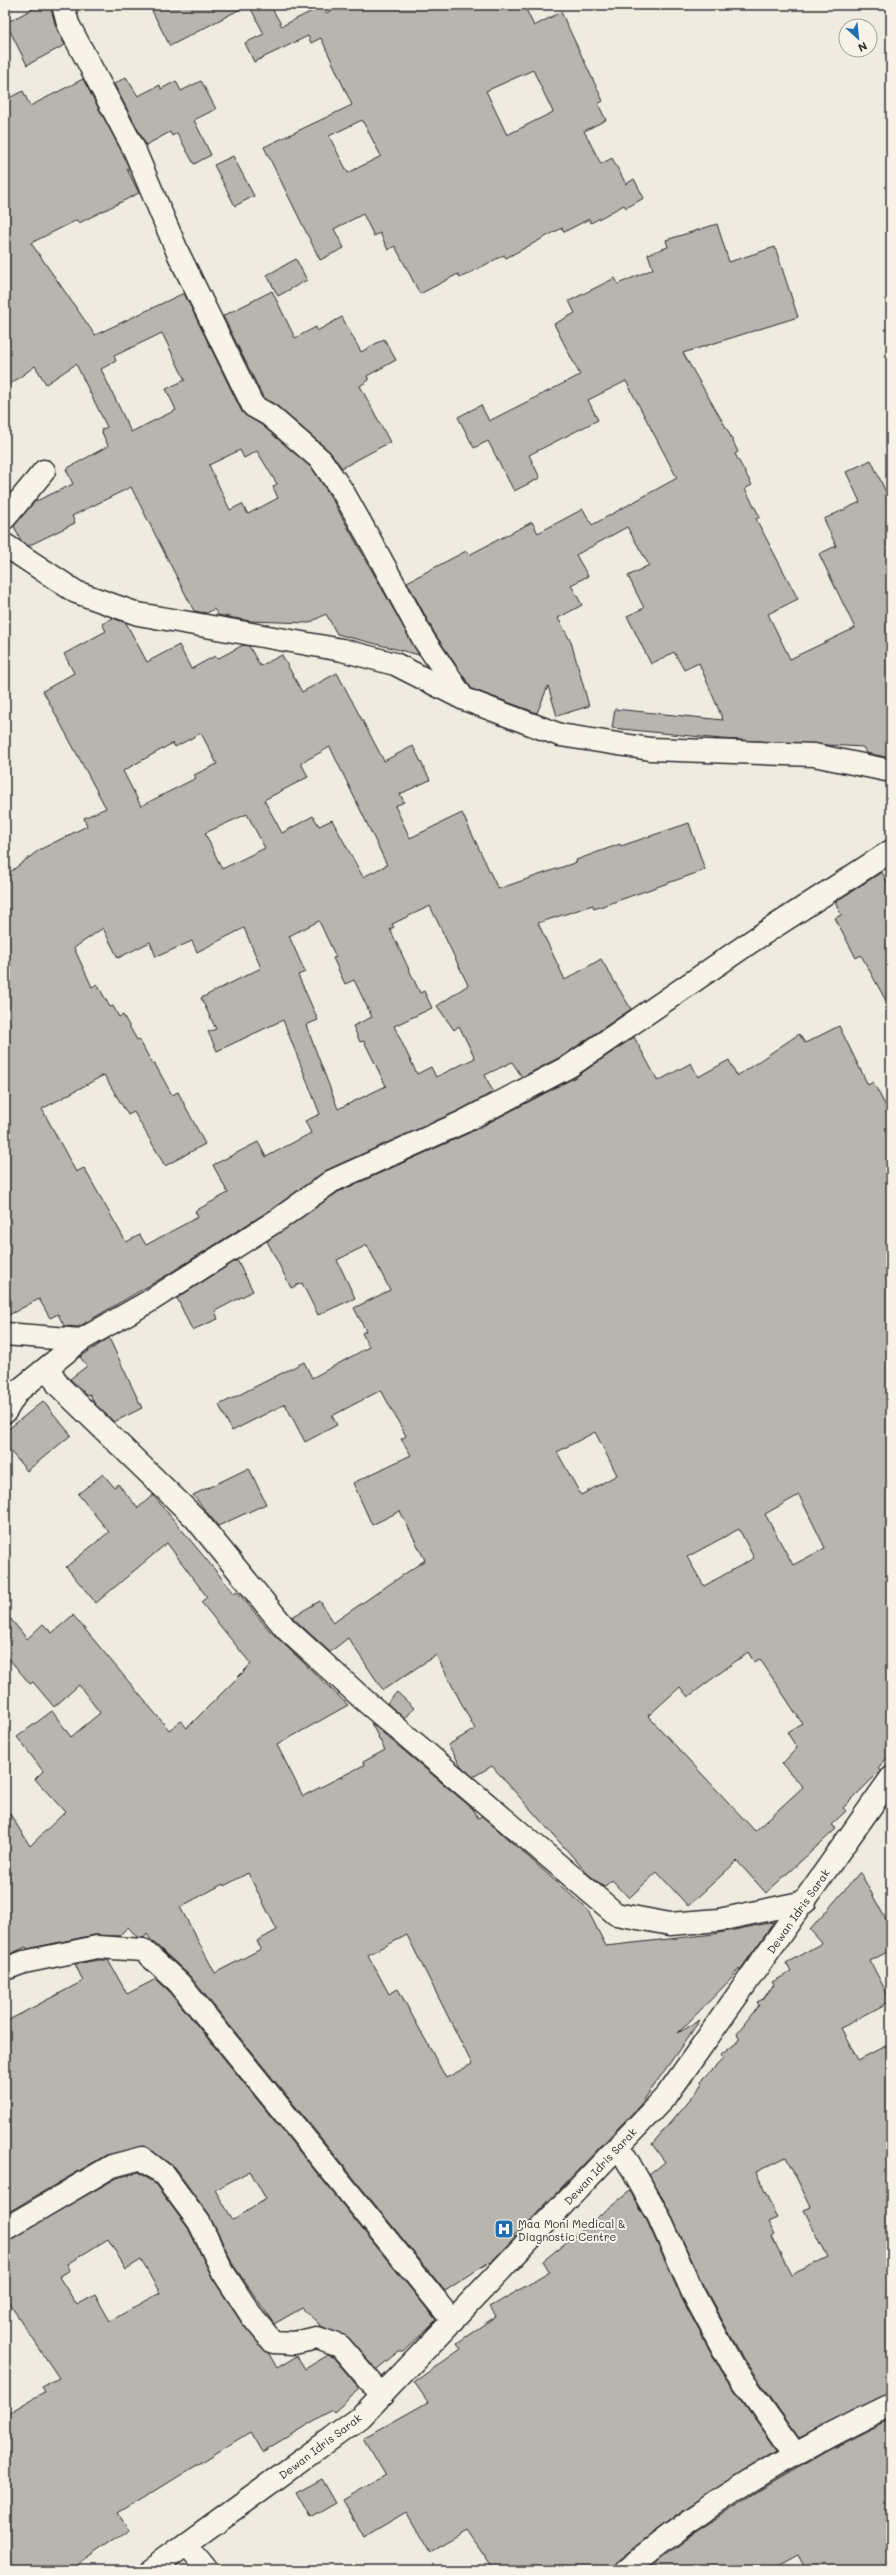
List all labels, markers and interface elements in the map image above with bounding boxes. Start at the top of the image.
north arrow [838,18,878,58]
text: N [856,39,870,56]
street label: Dewan Idris Sarak [763,1866,833,1956]
street label: Dewan Idris Sarak [560,2124,640,2208]
place label: Maa Moni Medical & Diagnostic Centre [518,2216,626,2244]
hospital icon: Maa Moni Medical & Diagnostic Centre [493,2218,515,2240]
street label: Dewan Idris Sarak [275,2410,365,2482]

